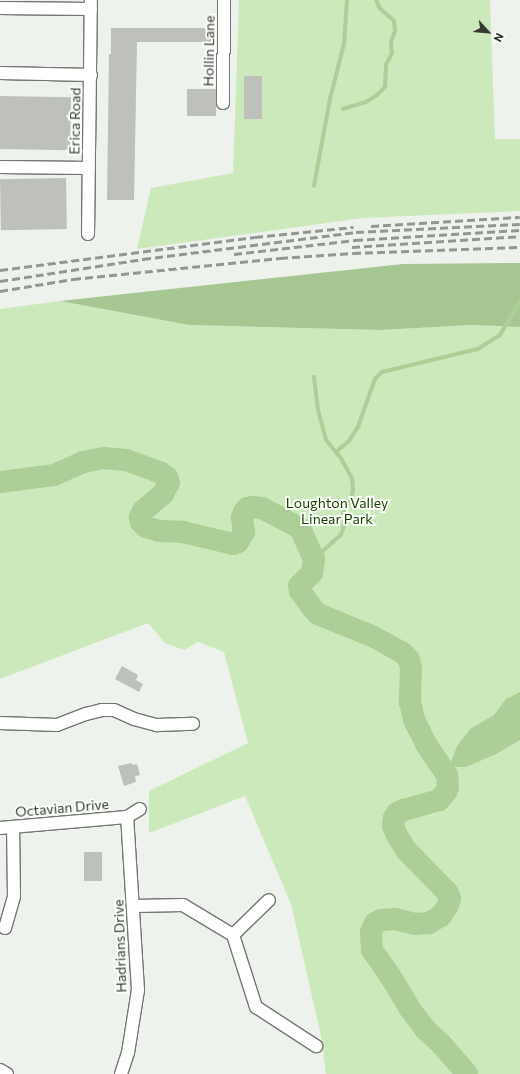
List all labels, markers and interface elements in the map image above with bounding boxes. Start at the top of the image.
north arrow [468,12,508,52]
street label: Hollin Lane [200,15,218,87]
text: N [491,31,507,44]
street label: Erica Road [66,87,84,155]
park label: Loughton Valley Linear Park [286,495,388,528]
street label: Octavian Drive [15,796,109,820]
street label: Hadrians Drive [110,899,130,993]

